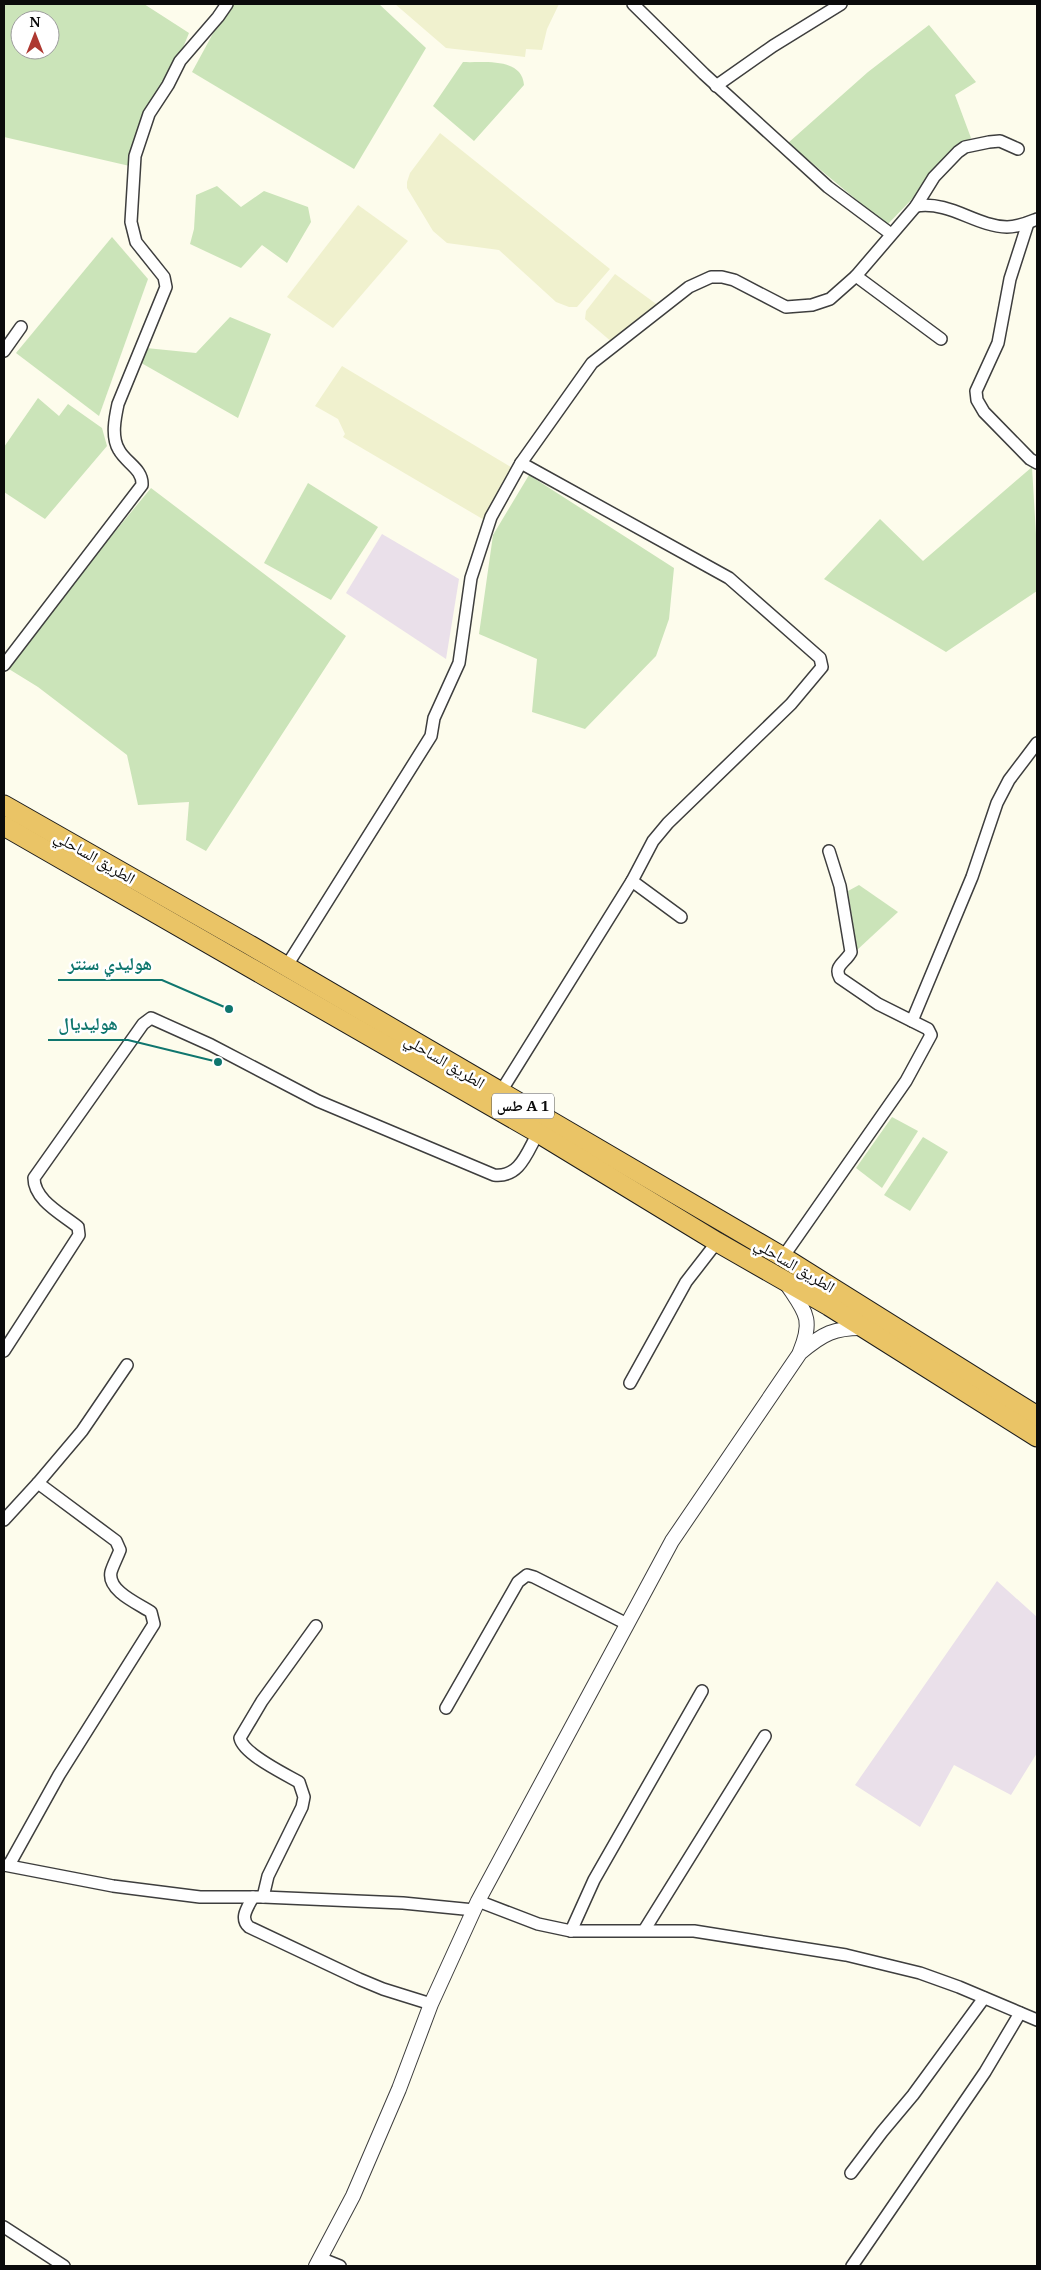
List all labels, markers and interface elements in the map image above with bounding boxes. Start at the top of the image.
north arrow [10,10,60,60]
text: N [29,12,41,36]
street label: الطريق الساحلي [48,825,139,893]
callout: هوليدي سنتر [58,947,162,980]
text: هوليدي سنتر [67,951,152,981]
callout: هوليديال [48,1007,128,1040]
text: هوليديال [58,1011,118,1041]
street label: الطريق الساحلي [398,1028,489,1098]
road number: طس A 1 [492,1094,554,1118]
street label: الطريق الساحلي [748,1232,839,1302]

